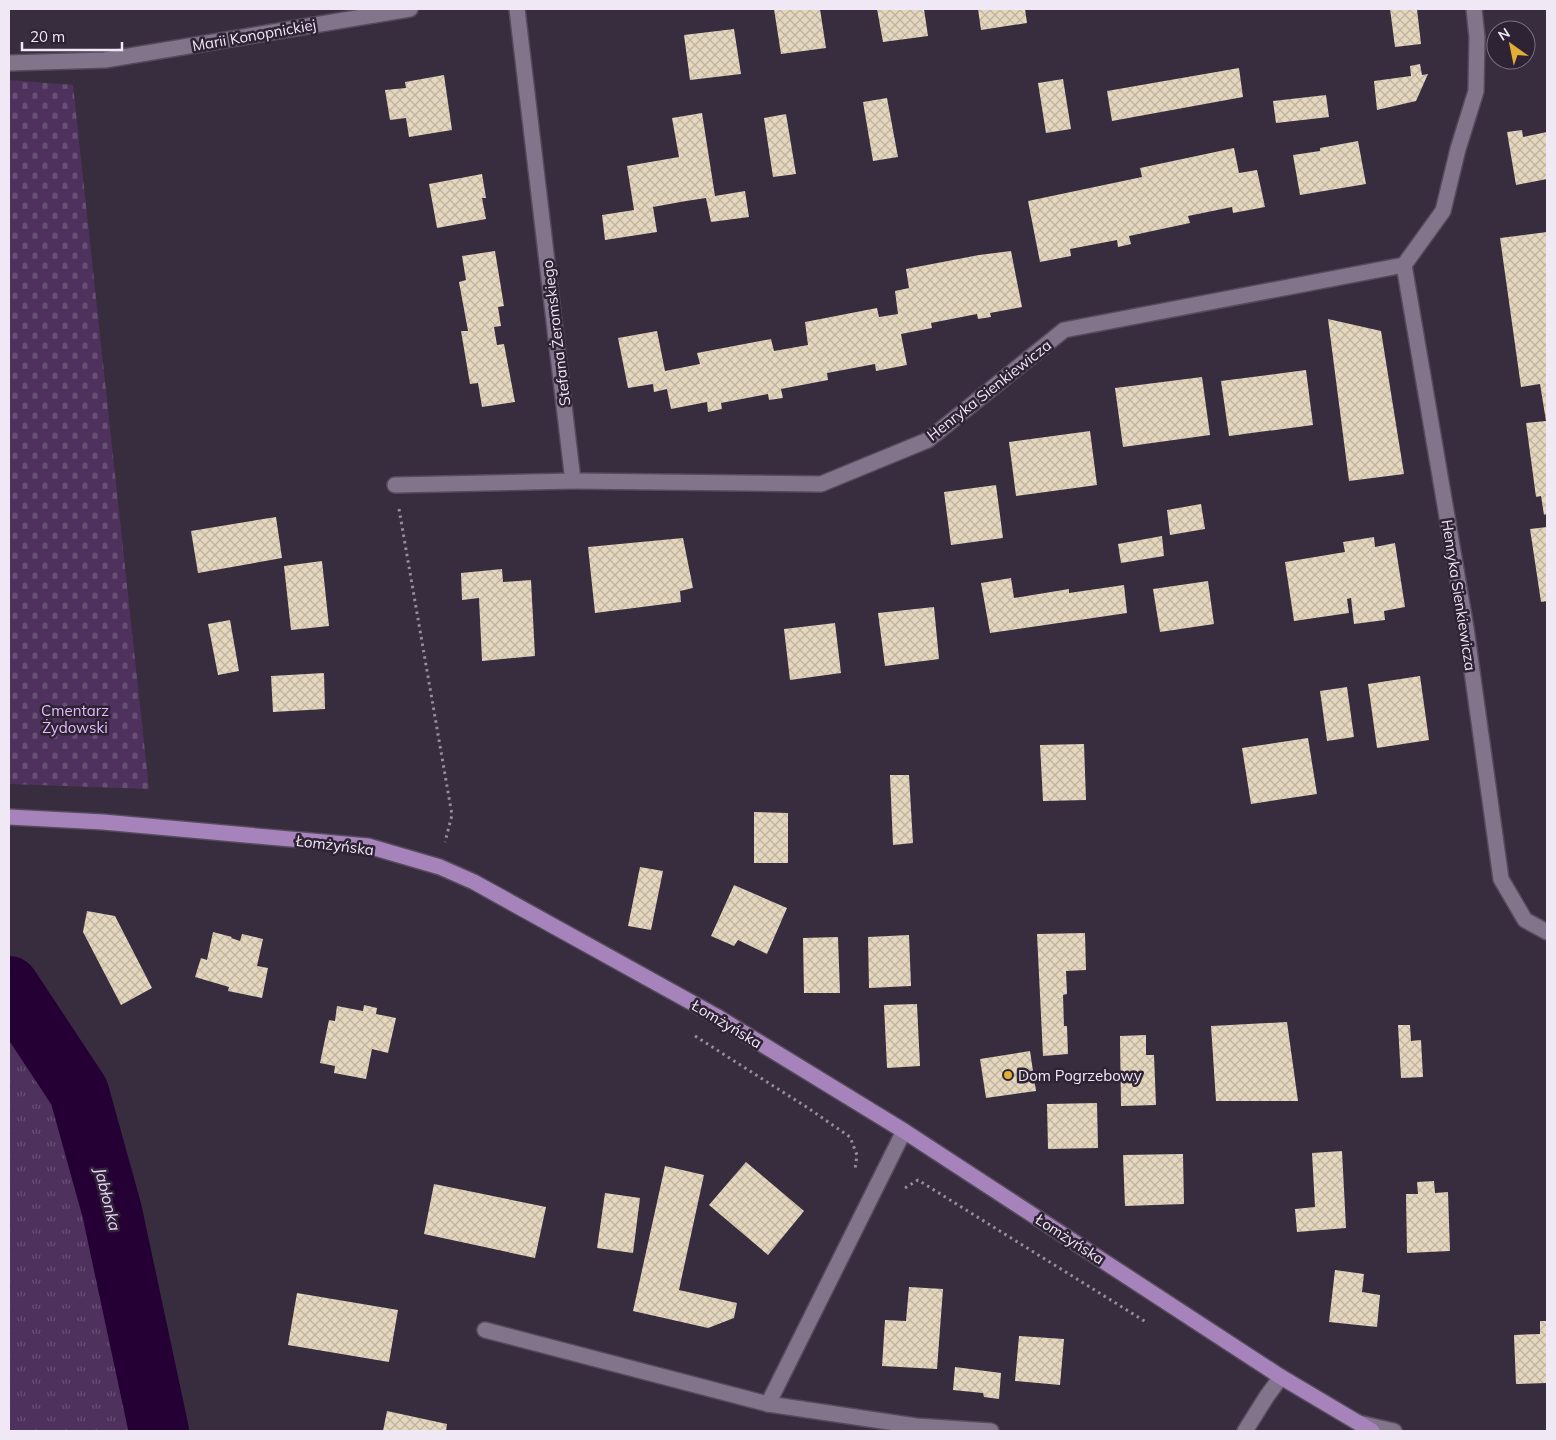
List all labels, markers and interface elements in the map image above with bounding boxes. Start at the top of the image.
street label: Marii Konopnickiej [191,15,317,55]
scale bar [22,20,122,52]
north arrow [1486,20,1536,70]
text: N [1495,24,1513,45]
text: 20 m [30,27,65,46]
street label: Stefana Żeromskiego [538,259,574,407]
street label: Henryka Sienkiewicza [923,335,1055,445]
street label: Henryka Sienkiewicza [1438,518,1480,672]
park label: Cmentarz Żydowski [41,701,109,737]
street label: Łomżyńska [294,831,375,859]
street label: Łomżyńska [688,995,765,1052]
place label: Dom Pogrzebowy [1018,1066,1142,1085]
marker: Dom Pogrzebowy [1002,1069,1014,1081]
water label: Jabłonka [90,1163,126,1233]
street label: Łomżyńska [1031,1209,1108,1268]

